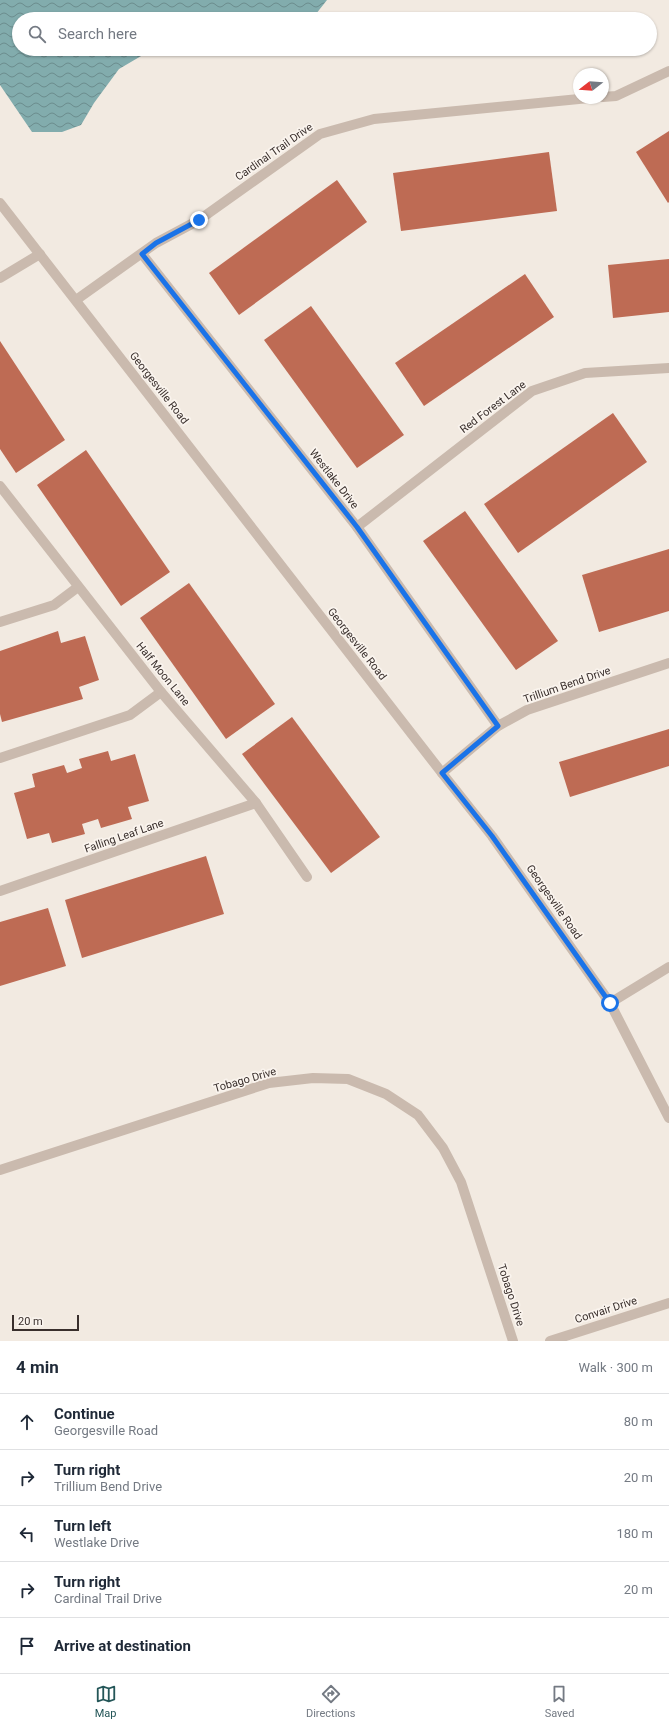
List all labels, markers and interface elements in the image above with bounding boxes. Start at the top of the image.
search box [12,12,657,56]
icon: search [26,23,48,45]
text: Search here [58,25,137,43]
north arrow [573,68,609,104]
street label: Cardinal Trail Drive [233,120,315,184]
route end [190,211,208,229]
street label: Georgesville Road [127,349,191,427]
street label: Red Forest Lane [458,378,529,436]
street label: Westlake Drive [307,447,361,512]
street label: Georgesville Road [325,605,389,683]
street label: Half Moon Lane [133,640,193,708]
street label: Trillium Bend Drive [522,664,612,706]
street label: Falling Leaf Lane [83,816,166,856]
street label: Georgesville Road [523,862,585,942]
route start [601,994,619,1012]
street label: Tobago Drive [212,1065,278,1095]
street label: Tobago Drive [495,1262,527,1328]
street label: Convair Drive [573,1294,639,1326]
scale bar [12,1313,79,1332]
text: 20 m [18,1315,43,1328]
text: 4 min [16,1357,59,1377]
text: Walk · 300 m [578,1360,653,1375]
text: Continue [54,1405,115,1423]
icon: ahead [16,1411,38,1433]
text: 80 m [624,1414,653,1429]
text: Georgesville Road [54,1423,158,1438]
text: Turn right [54,1461,120,1479]
icon: right [16,1467,38,1489]
text: 20 m [624,1470,653,1485]
text: Trillium Bend Drive [54,1479,162,1494]
text: Turn left [54,1517,111,1535]
icon: left [16,1523,38,1545]
text: 180 m [616,1526,653,1541]
text: Westlake Drive [54,1535,139,1550]
text: Turn right [54,1573,120,1591]
icon: right [16,1579,38,1601]
text: 20 m [624,1582,653,1597]
text: Cardinal Trail Drive [54,1591,162,1606]
icon: arrive [16,1635,38,1657]
text: Arrive at destination [54,1637,191,1655]
tab: Map [95,1683,117,1720]
tab: Directions [306,1683,355,1720]
tab: Saved [545,1683,574,1720]

